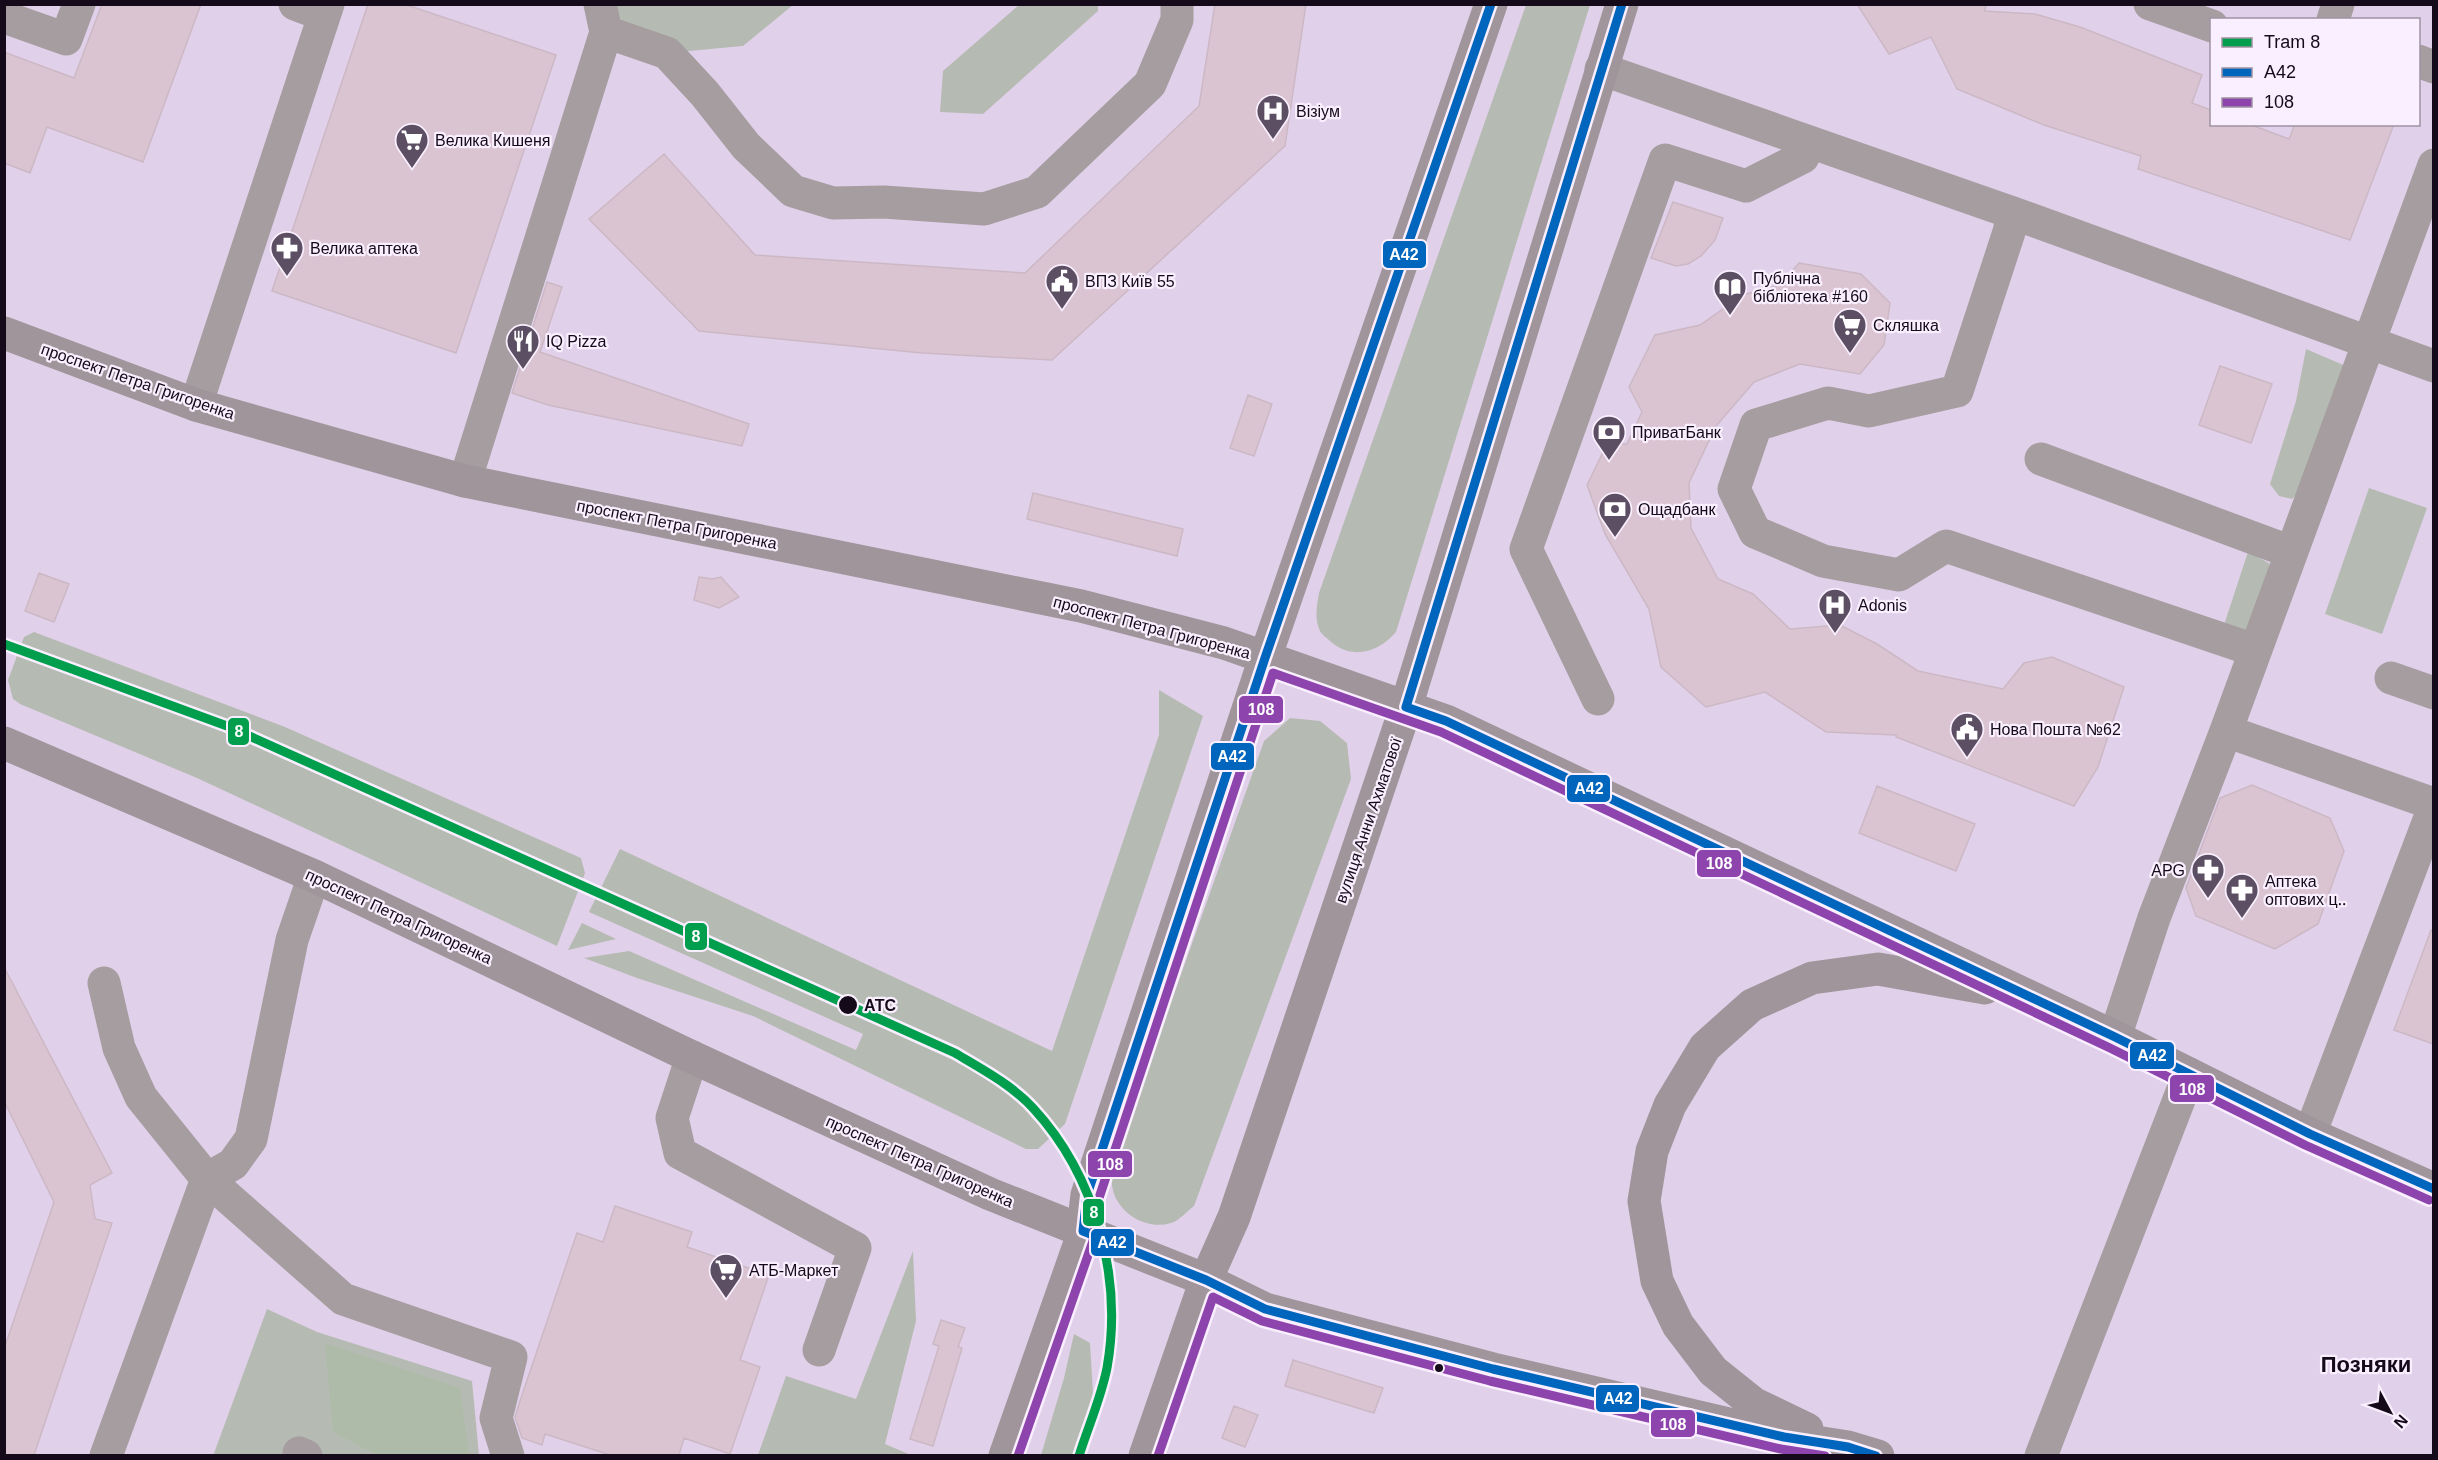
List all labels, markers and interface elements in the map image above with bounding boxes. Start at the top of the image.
legend [2210,18,2420,126]
text: Tram 8 [2264,32,2320,52]
text: А42 [2264,62,2296,82]
text: 108 [2264,92,2294,112]
hospital icon: Візіум [1255,93,1291,140]
place label: Візіум [1296,103,1340,120]
supermarket icon: Велика Кишеня [394,122,430,169]
place label: Велика Кишеня [435,132,551,149]
pharmacy icon: Велика аптека [269,230,305,277]
place label: Велика аптека [310,240,418,257]
line badge: А42 [1382,240,1427,269]
text: А42 [1389,246,1419,263]
public building icon: ВПЗ Київ 55 [1044,263,1080,310]
library icon: Публічна бібліотека #160 [1712,269,1748,316]
place label: Публічна бібліотека #160 [1753,270,1868,305]
place label: ВПЗ Київ 55 [1085,273,1175,290]
supermarket icon: Скляшка [1832,307,1868,354]
place label: Скляшка [1873,317,1939,334]
restaurant icon: IQ Pizza [505,323,541,370]
place label: IQ Pizza [546,333,607,350]
street label: проспект Петра Григоренка [39,340,237,423]
bank icon: ПриватБанк [1591,414,1627,461]
place label: ПриватБанк [1632,424,1722,441]
bank icon: Ощадбанк [1597,491,1633,538]
street label: проспект Петра Григоренка [576,497,778,552]
place label: Ощадбанк [1638,501,1716,518]
hospital icon: Adonis [1817,587,1853,634]
street label: проспект Петра Григоренка [1051,593,1252,662]
place label: Adonis [1858,597,1907,614]
line badge: 108 [1238,695,1284,724]
text: 108 [1248,701,1274,718]
public building icon: Нова Пошта №62 [1949,711,1985,758]
line badge: 8 [227,717,250,746]
place label: Нова Пошта №62 [1990,721,2121,738]
text: 8 [235,723,244,740]
street label: вулиця Анни Ахматової [1332,735,1405,905]
line badge: А42 [1210,742,1255,771]
text: А42 [1217,748,1247,765]
line badge: А42 [1566,774,1611,803]
text: А42 [1574,780,1604,797]
line badge: 108 [1696,849,1742,878]
pharmacy icon: APG [2190,852,2226,899]
text: 108 [1706,855,1732,872]
place label: APG [2151,862,2185,879]
street label: проспект Петра Григоренка [303,866,495,967]
pharmacy icon: Аптека оптових ц‥ [2224,872,2260,919]
place label: Аптека оптових ц‥ [2265,873,2346,908]
line badge: 8 [684,922,708,951]
text: 8 [692,928,701,945]
marker: АТС [837,994,859,1016]
place label: АТС [864,997,897,1014]
line badge: А42 [2129,1041,2175,1070]
text: А42 [2137,1047,2167,1064]
line badge: 108 [2169,1074,2215,1103]
text: 108 [2179,1081,2205,1098]
street label: проспект Петра Григоренка [823,1112,1016,1211]
line badge: 108 [1087,1150,1133,1178]
text: 108 [1097,1156,1123,1173]
line badge: 8 [1082,1198,1105,1227]
text: 8 [1090,1204,1099,1221]
line badge: А42 [1090,1228,1135,1257]
text: А42 [1097,1234,1127,1251]
supermarket icon: АТБ-Маркет [708,1252,744,1299]
place label: АТБ-Маркет [749,1262,839,1279]
district label: Позняки [2321,1352,2411,1377]
unlabelled marker [1433,1362,1445,1374]
north arrow [2360,1382,2420,1442]
line badge: А42 [1595,1384,1640,1413]
text: А42 [1603,1390,1633,1407]
line badge: 108 [1650,1409,1696,1438]
text: N [2391,1412,2411,1431]
text: 108 [1660,1416,1686,1433]

